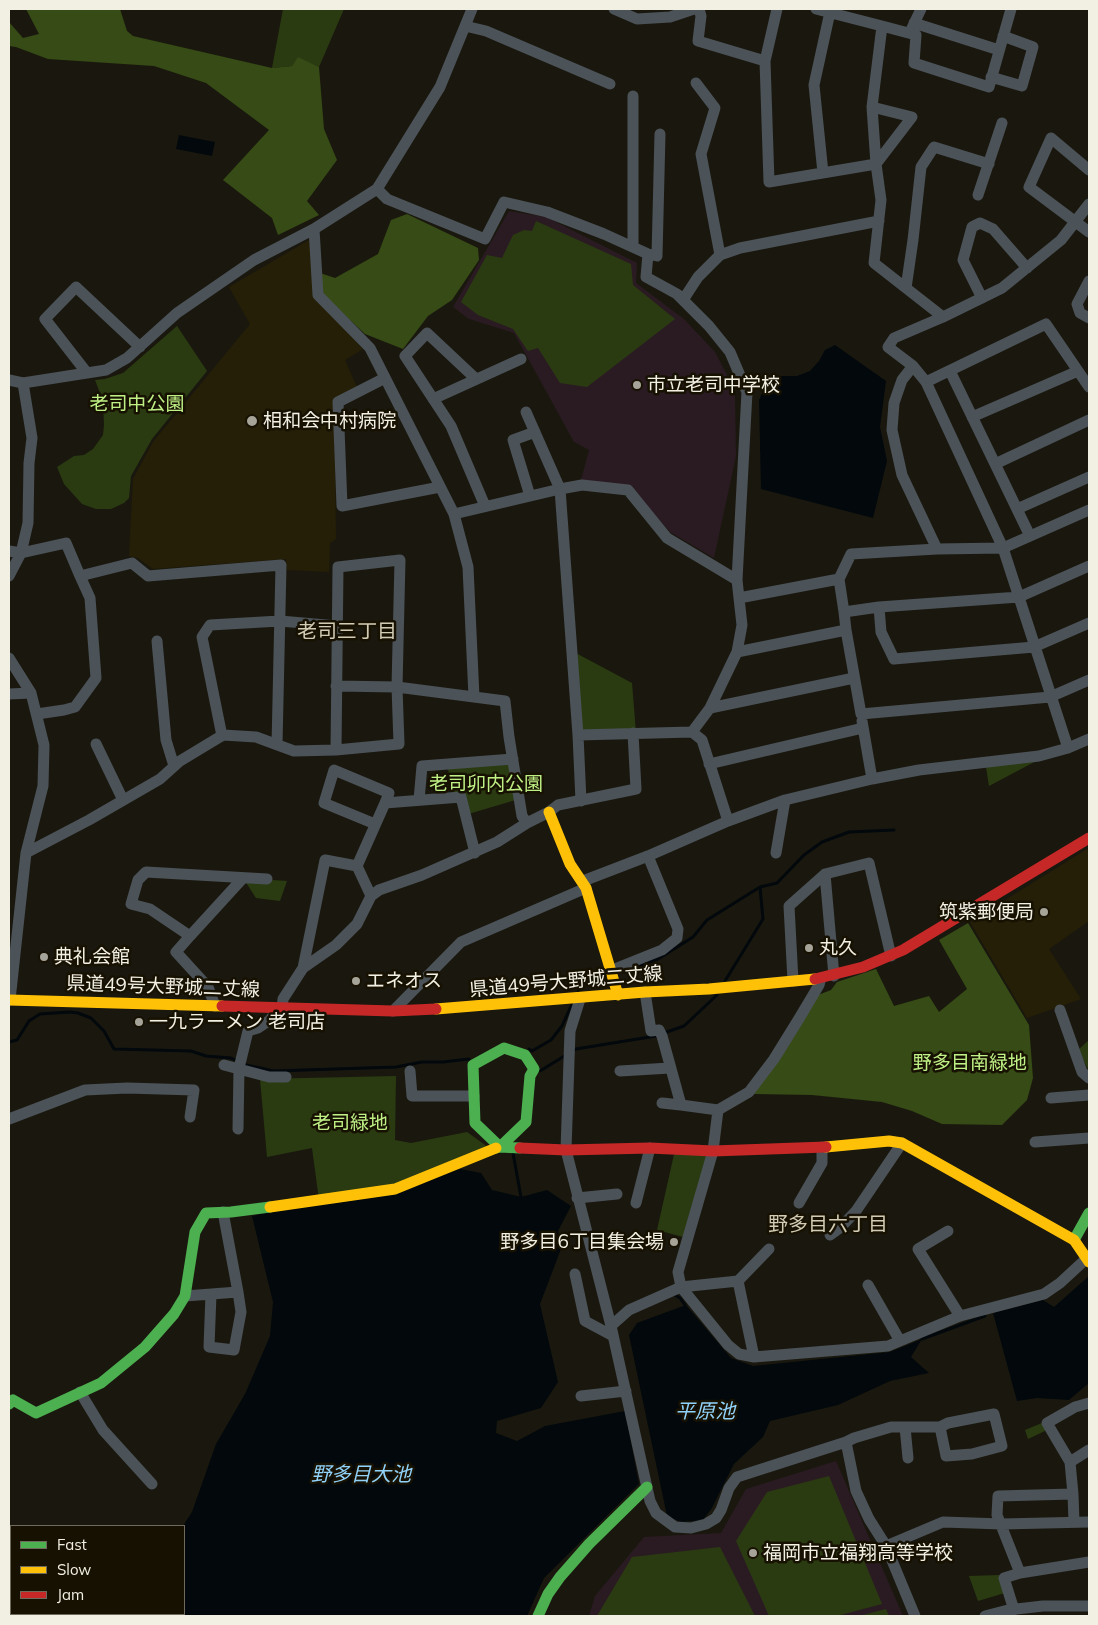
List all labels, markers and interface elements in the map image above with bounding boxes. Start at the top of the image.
place label: 市立老司中学校 [647,374,780,396]
marker: 市立老司中学校 [631,379,643,391]
park label: 老司中公園 [90,393,184,415]
place label: 相和会中村病院 [263,410,396,432]
marker: 相和会中村病院 [245,414,259,428]
district label: 老司三丁目 [297,620,397,644]
park label: 老司卯内公園 [429,773,543,795]
place label: 筑紫郵便局 [939,901,1034,923]
marker: 筑紫郵便局 [1038,906,1050,918]
place label: 丸久 [819,937,857,959]
marker: 丸久 [803,942,815,954]
place label: 典礼会館 [54,946,130,968]
marker: 典礼会館 [38,951,50,963]
street label: 県道49号大野城二丈線 [468,962,664,1002]
place label: エネオス [366,970,442,992]
street label: 県道49号大野城二丈線 [66,972,260,1002]
marker: エネオス [350,975,362,987]
place label: 一九ラーメン 老司店 [149,1011,325,1033]
marker: 一九ラーメン 老司店 [133,1016,145,1028]
park label: 野多目南緑地 [913,1052,1027,1074]
park label: 老司緑地 [312,1112,388,1134]
district label: 野多目六丁目 [768,1213,888,1237]
place label: 野多目6丁目集会場 [501,1231,664,1253]
marker: 野多目6丁目集会場 [668,1236,680,1248]
water label: 平原池 [675,1400,735,1424]
water label: 野多目大池 [311,1463,411,1487]
legend [10,1525,185,1615]
text: Fast [57,1535,87,1554]
place label: 福岡市立福翔高等学校 [763,1542,953,1564]
marker: 福岡市立福翔高等学校 [747,1547,759,1559]
text: Slow [57,1560,91,1579]
text: Jam [57,1585,84,1604]

